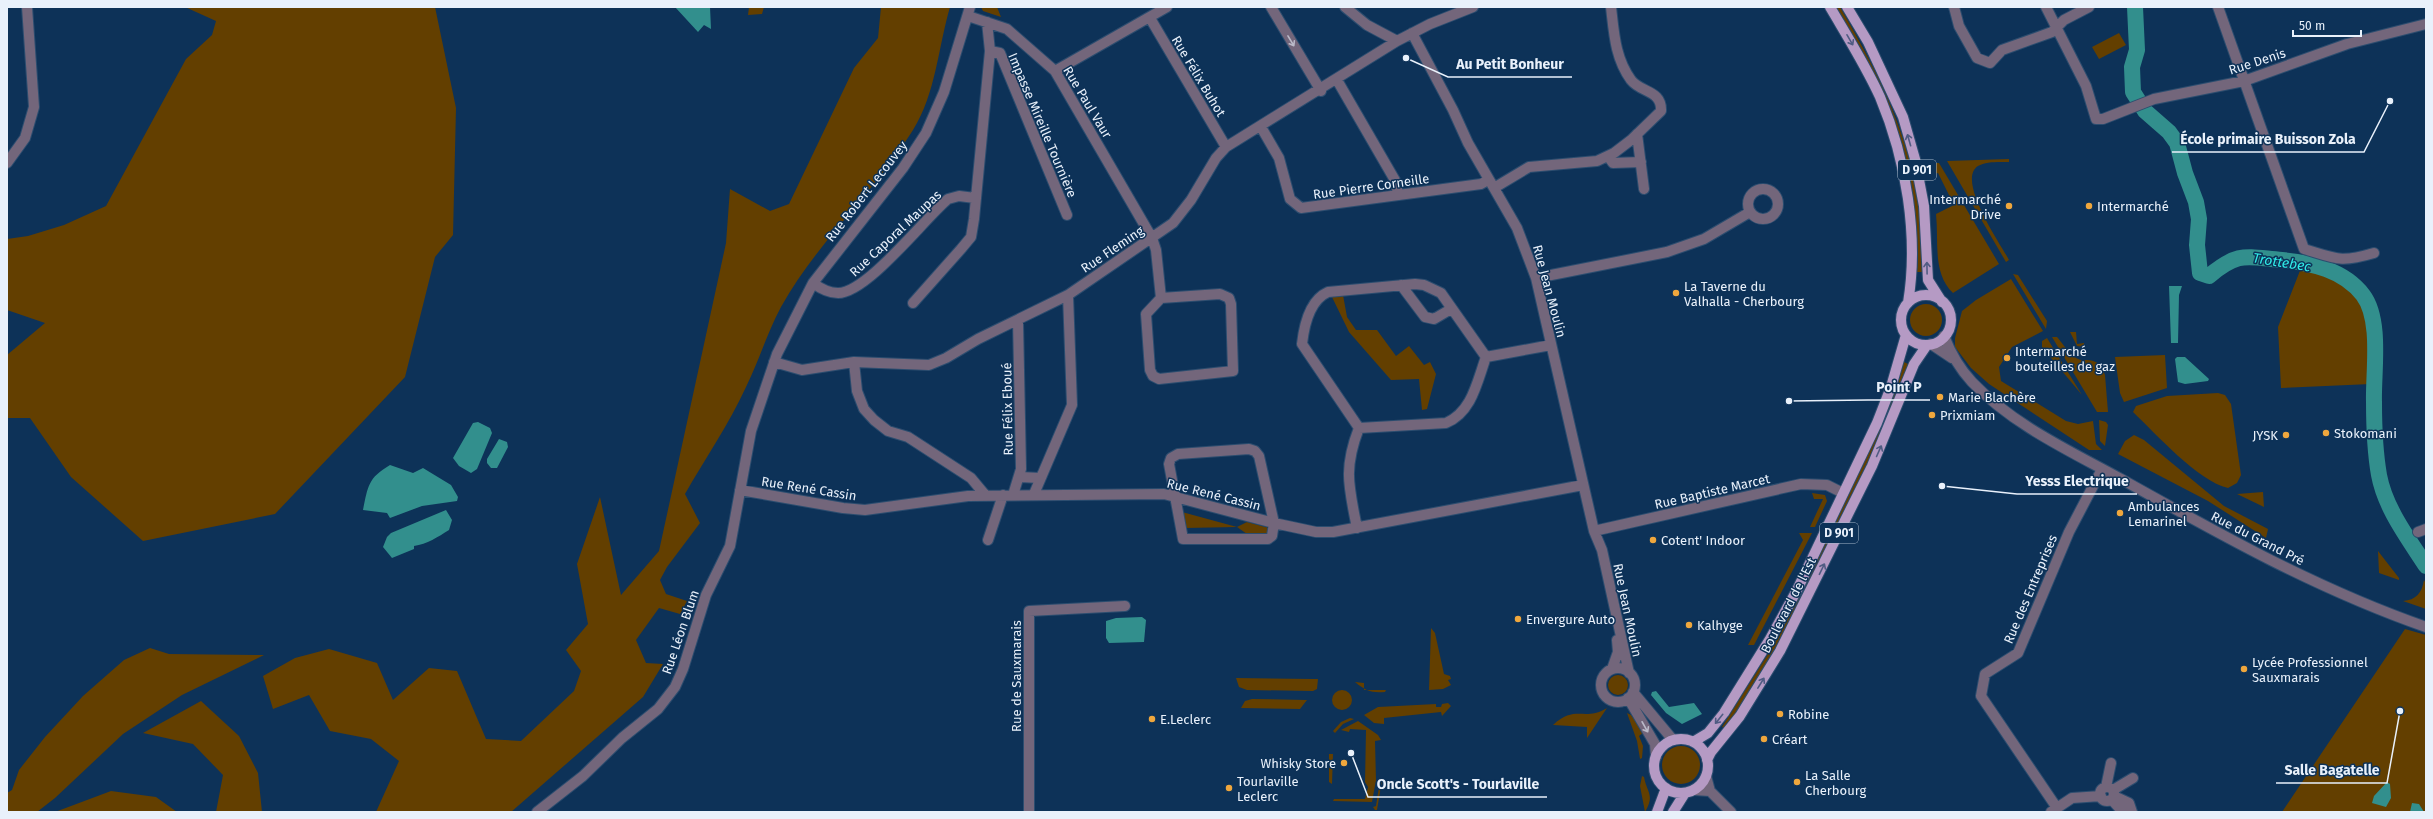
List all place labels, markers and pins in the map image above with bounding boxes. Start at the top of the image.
callout: Au Petit Bonheur [1448,51,1572,77]
callout: École primaire Buisson Zola [2172,126,2364,152]
place label: Intermarché Drive [1929,192,2001,222]
place label: Intermarché [2097,199,2169,214]
marker: Intermarché Drive [2004,201,2014,211]
marker: Intermarché [2084,201,2094,211]
place label: La Taverne du Valhalla - Cherbourg [1684,279,1804,309]
marker: La Taverne du Valhalla - Cherbourg [1671,288,1681,298]
place label: Intermarché bouteilles de gaz [2015,344,2115,374]
marker: Intermarché bouteilles de gaz [2002,353,2012,363]
callout: Point P [1868,374,1930,400]
place label: Marie Blachère [1948,390,2036,405]
marker: Marie Blachère [1935,392,1945,402]
place label: Prixmiam [1940,408,1995,423]
marker: Prixmiam [1927,410,1937,420]
place label: Stokomani [2334,426,2397,441]
place label: JYSK [2252,428,2278,443]
marker: Stokomani [2321,428,2331,438]
marker: JYSK [2281,430,2291,440]
callout: Yesss Electrique [2017,468,2137,494]
place label: Ambulances Lemarinel [2128,499,2199,529]
marker: Ambulances Lemarinel [2115,508,2125,518]
place label: Cotent' Indoor [1661,533,1745,548]
marker: Cotent' Indoor [1648,535,1658,545]
place label: Envergure Auto [1526,612,1615,627]
marker: Envergure Auto [1513,614,1523,624]
place label: Kalhyge [1697,618,1743,633]
marker: Kalhyge [1684,620,1694,630]
place label: Lycée Professionnel Sauxmarais [2252,655,2368,685]
marker: Lycée Professionnel Sauxmarais [2239,664,2249,674]
place label: Robine [1788,707,1829,722]
marker: Robine [1775,709,1785,719]
place label: E.Leclerc [1160,712,1211,727]
marker: E.Leclerc [1147,714,1157,724]
place label: Créart [1772,732,1808,747]
marker: Créart [1759,734,1769,744]
place label: Whisky Store [1261,756,1336,771]
callout: Salle Bagatelle [2276,757,2387,783]
marker: Whisky Store [1339,758,1349,768]
place label: La Salle Cherbourg [1805,768,1867,798]
callout: Oncle Scott's - Tourlaville [1368,771,1547,797]
place label: Tourlaville Leclerc [1237,774,1299,804]
marker: La Salle Cherbourg [1792,777,1802,787]
marker: Tourlaville Leclerc [1224,783,1234,793]

